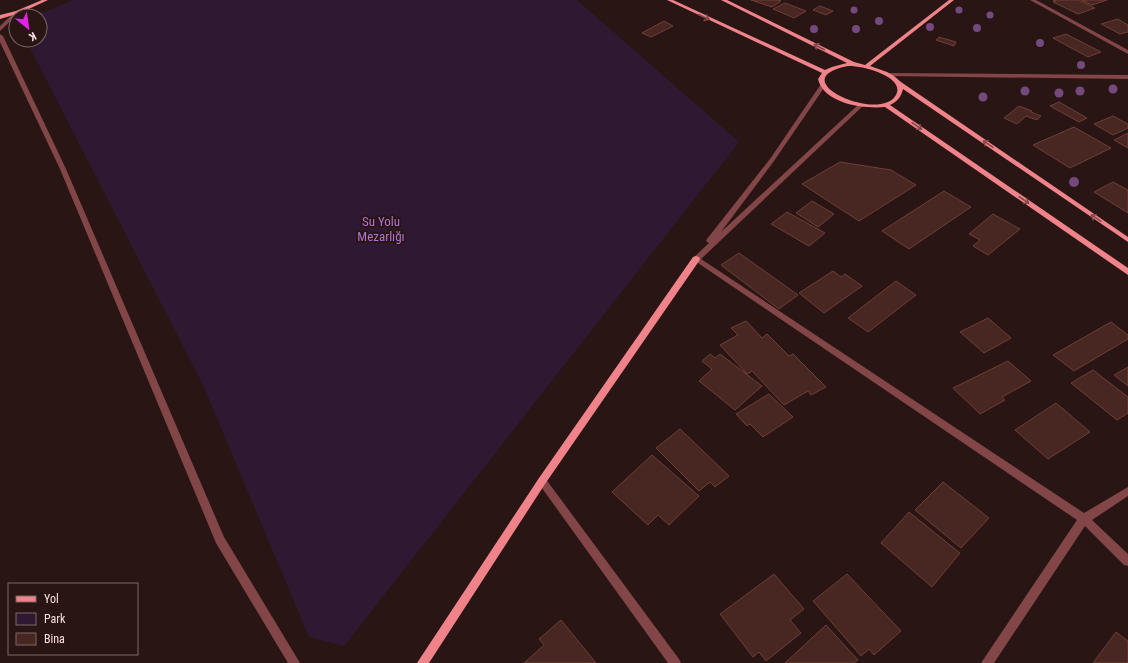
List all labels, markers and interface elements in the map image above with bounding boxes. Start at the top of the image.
north arrow [8,8,48,48]
one-way arrow [698,14,710,21]
text: K [26,29,38,44]
one-way arrow [813,43,825,50]
one-way arrow [912,122,923,130]
one-way arrow [983,140,994,148]
one-way arrow [1019,196,1030,204]
park label: Su Yolu Mezarlığı [357,214,405,244]
one-way arrow [1091,214,1102,222]
legend [8,583,138,655]
text: Yol [44,592,59,606]
text: Park [44,612,66,626]
text: Bina [44,632,65,646]

